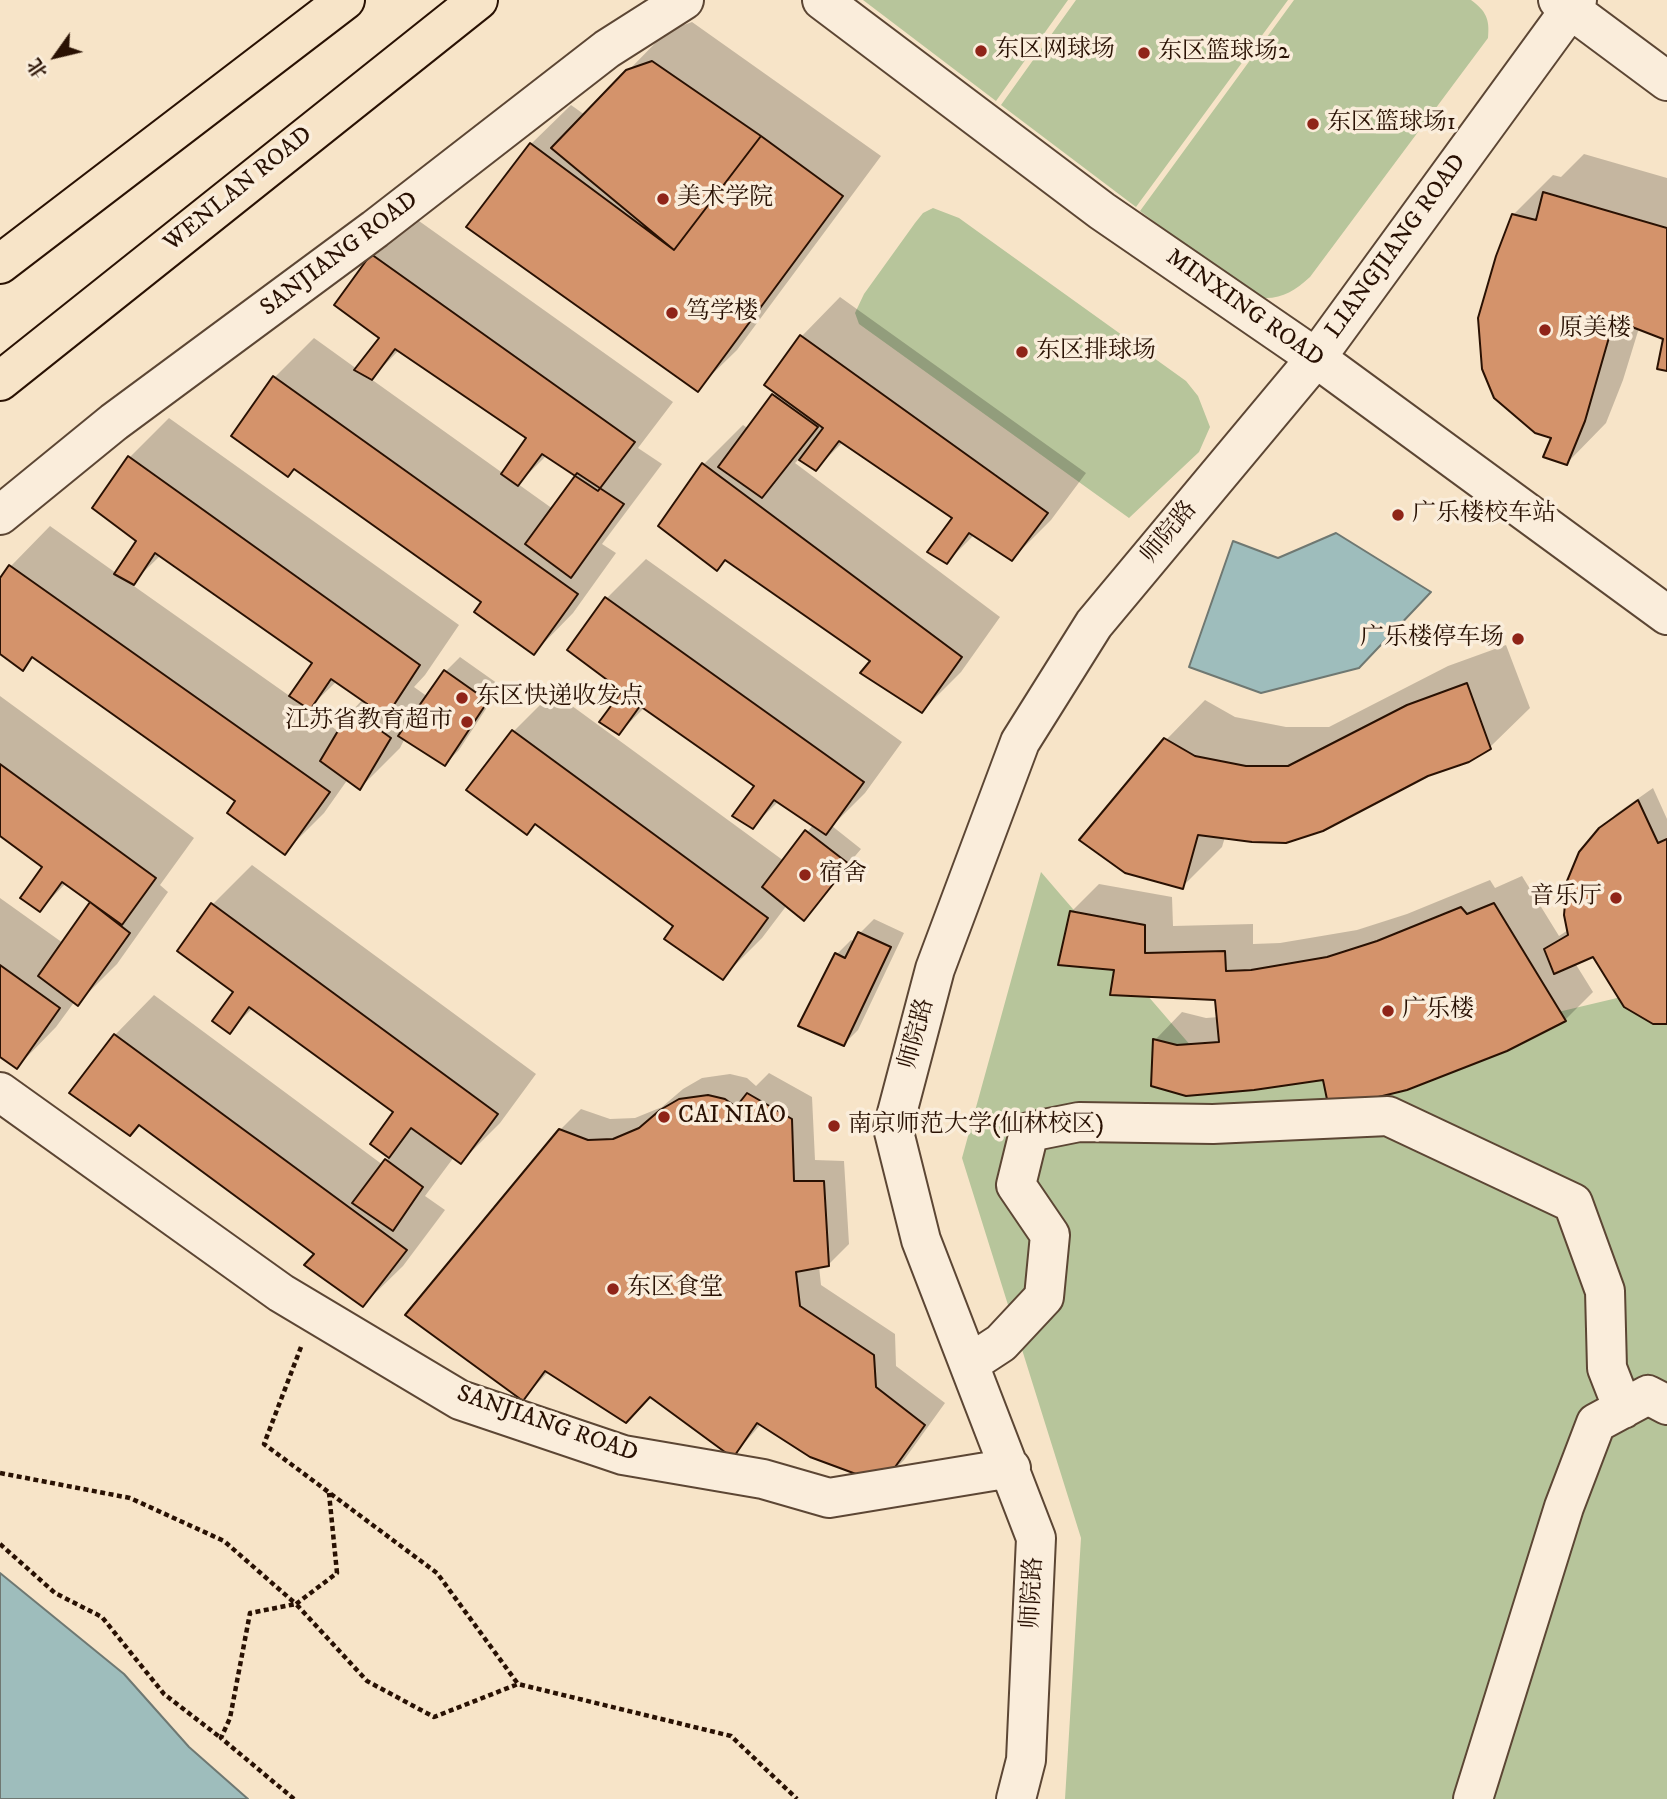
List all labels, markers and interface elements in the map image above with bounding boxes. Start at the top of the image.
north arrow [21,21,91,91]
place label: 东区网球场 [995,37,1115,65]
place label: 东区篮球场2 [1158,39,1290,67]
marker: 东区网球场 [973,43,989,59]
marker: 东区篮球场2 [1136,45,1152,61]
text: 北 [23,54,53,82]
place label: 东区篮球场1 [1327,110,1456,138]
marker: 东区篮球场1 [1305,116,1321,132]
street label: WENLAN ROAD [159,121,319,259]
street label: LIANGJIANG ROAD [1321,149,1473,345]
place label: 美术学院 [677,185,773,213]
street label: SANJIANG ROAD [256,186,424,324]
marker: 美术学院 [655,191,671,207]
street label: MINXING ROAD [1160,244,1328,374]
place label: 笃学楼 [686,299,758,327]
marker: 笃学楼 [664,305,680,321]
place label: 原美楼 [1559,316,1631,344]
marker: 原美楼 [1537,322,1553,338]
place label: 东区排球场 [1036,338,1156,366]
marker: 东区排球场 [1014,344,1030,360]
street label: 师院路 [1136,496,1204,570]
place label: 广乐楼校车站 [1412,501,1556,529]
marker: 广乐楼校车站 [1390,507,1406,523]
place label: 广乐楼停车场 [1360,625,1504,653]
marker: 广乐楼停车场 [1510,631,1526,647]
place label: 东区快递收发点 [476,684,644,712]
marker: 东区快递收发点 [454,690,470,706]
place label: 江苏省教育超市 [285,708,453,736]
marker: 江苏省教育超市 [459,714,475,730]
place label: 宿舍 [819,861,867,889]
marker: 宿舍 [797,867,813,883]
place label: 音乐厅 [1530,884,1602,912]
marker: 音乐厅 [1608,890,1624,906]
street label: 师院路 [895,995,941,1073]
place label: 广乐楼 [1402,997,1474,1025]
marker: 广乐楼 [1380,1003,1396,1019]
place label: CAI NIAO [678,1103,786,1131]
marker: CAI NIAO [656,1109,672,1125]
place label: 南京师范大学(仙林校区) [848,1112,1104,1140]
marker: 南京师范大学(仙林校区) [826,1118,842,1134]
place label: 东区食堂 [627,1275,723,1303]
marker: 东区食堂 [605,1281,621,1297]
street label: SANJIANG ROAD [453,1381,641,1469]
street label: 师院路 [1018,1556,1050,1630]

